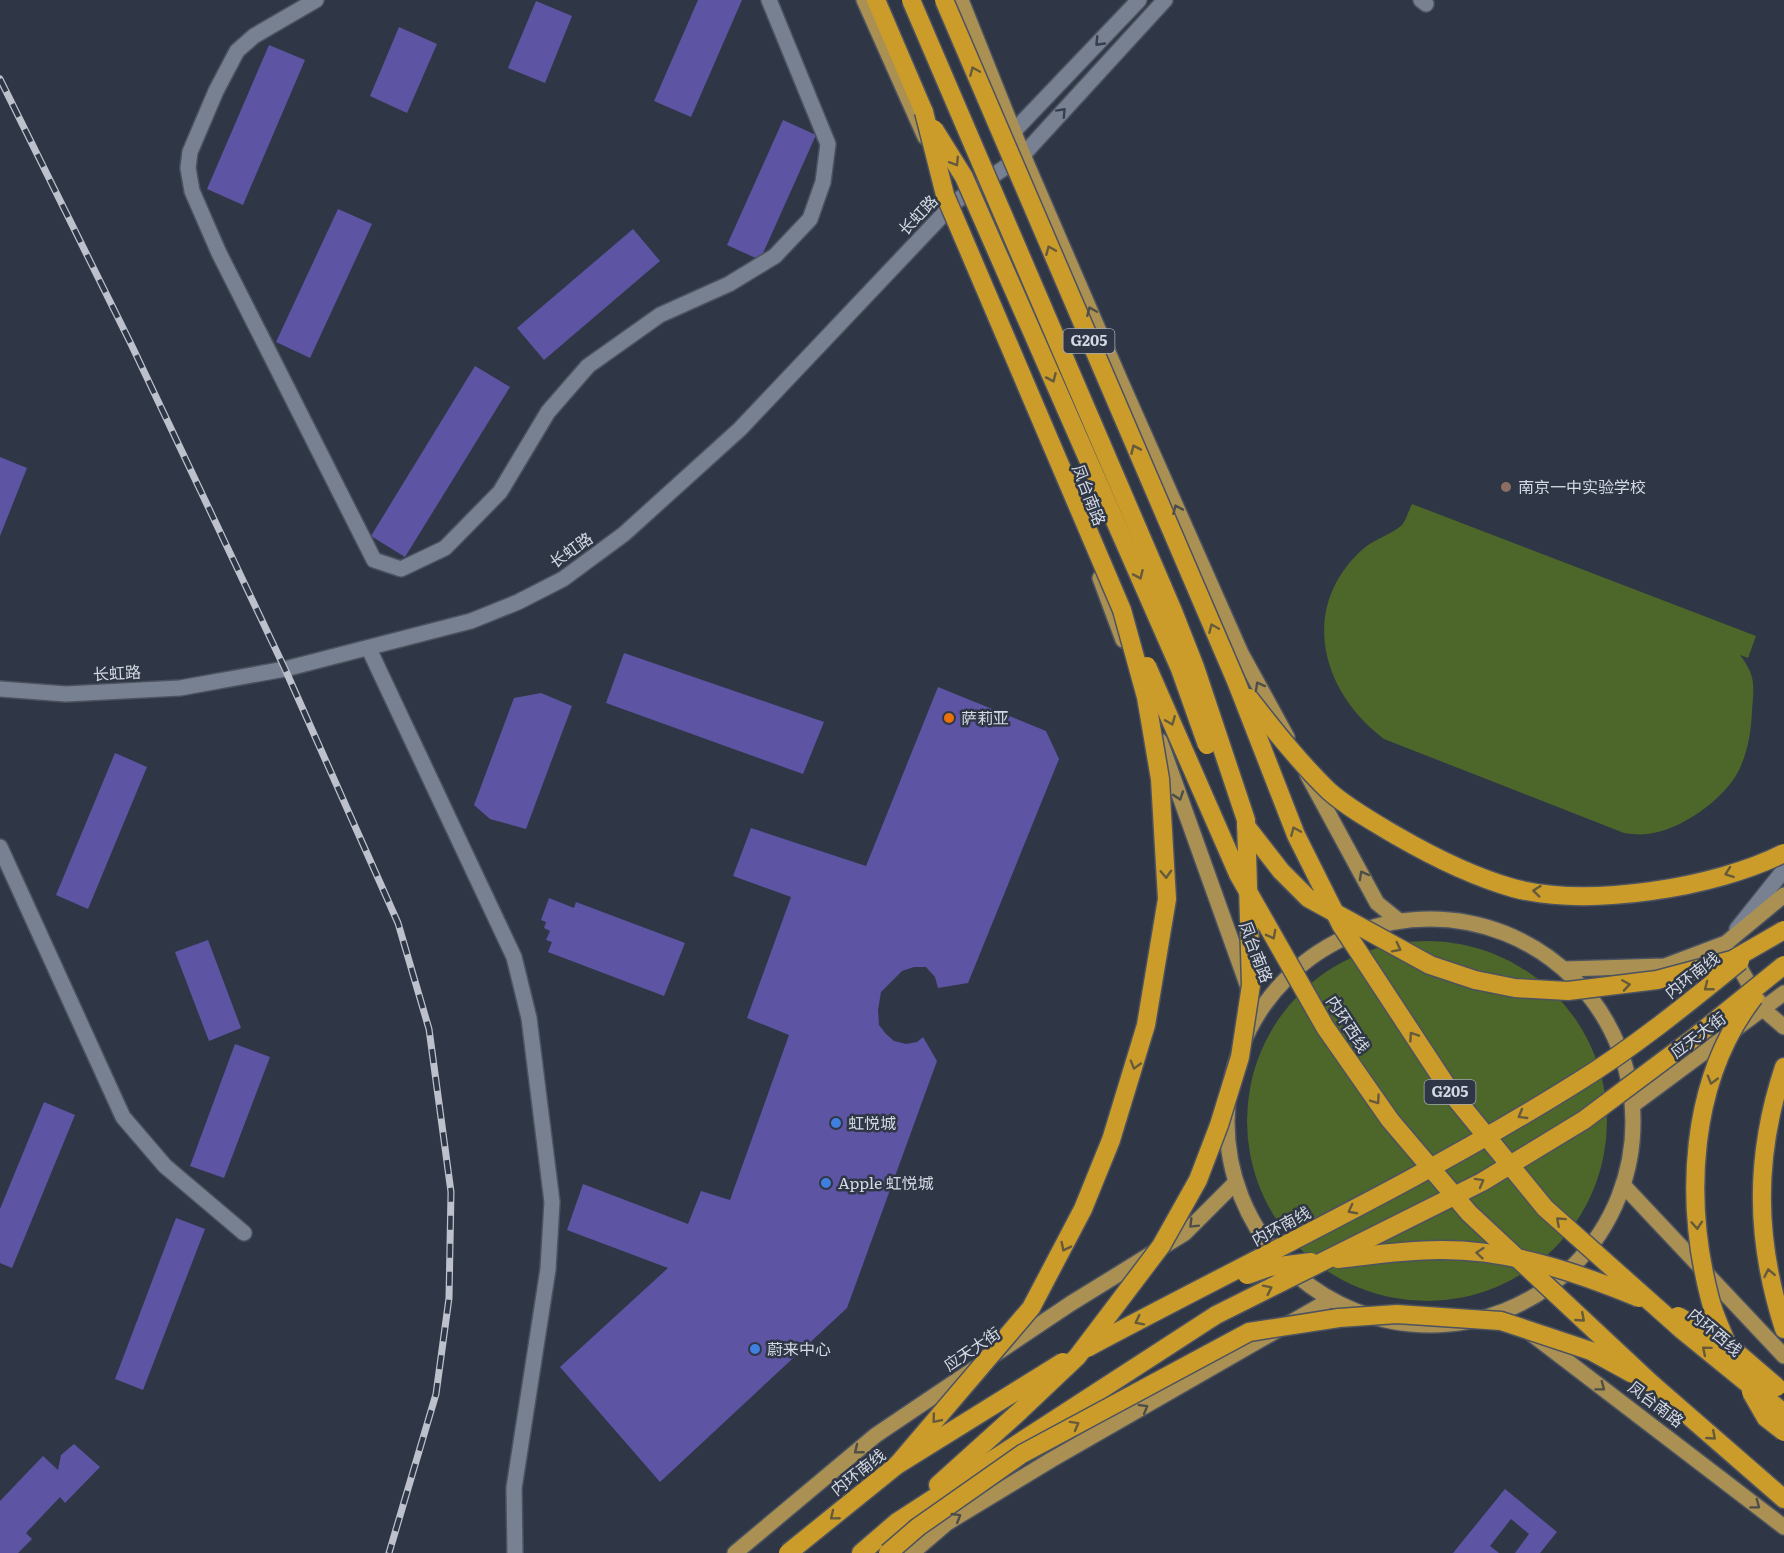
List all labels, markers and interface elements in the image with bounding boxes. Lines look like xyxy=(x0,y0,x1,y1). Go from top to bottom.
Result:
one-way arrow xyxy=(1095,36,1106,46)
one-way arrow xyxy=(969,66,981,77)
one-way arrow xyxy=(1055,108,1066,119)
one-way arrow xyxy=(947,156,959,166)
street label: 长虹路 xyxy=(892,189,943,240)
one-way arrow xyxy=(1045,245,1057,256)
one-way arrow xyxy=(1086,306,1098,317)
road number: G205 xyxy=(1064,329,1114,353)
one-way arrow xyxy=(1045,371,1057,382)
one-way arrow xyxy=(1130,444,1142,455)
street label: 凤台南路 xyxy=(1067,460,1113,529)
place label: 南京一中实验学校 xyxy=(1518,474,1646,498)
marker: 南京一中实验学校 xyxy=(1499,480,1513,494)
one-way arrow xyxy=(1172,504,1184,515)
street label: 长虹路 xyxy=(544,526,597,573)
one-way arrow xyxy=(1132,569,1144,580)
one-way arrow xyxy=(1208,623,1220,634)
street label: 长虹路 xyxy=(92,659,142,685)
one-way arrow xyxy=(1255,682,1266,692)
place label: 萨莉亚 xyxy=(961,705,1009,729)
marker: 萨莉亚 xyxy=(942,711,956,725)
one-way arrow xyxy=(1164,715,1176,726)
one-way arrow xyxy=(1171,790,1184,801)
one-way arrow xyxy=(1290,826,1302,837)
one-way arrow xyxy=(1724,866,1735,878)
one-way arrow xyxy=(1160,869,1173,878)
one-way arrow xyxy=(1359,871,1370,881)
one-way arrow xyxy=(1533,885,1542,898)
street label: 凤台南路 xyxy=(1234,917,1280,986)
one-way arrow xyxy=(1265,929,1276,940)
one-way arrow xyxy=(1390,941,1401,952)
street label: 内环南线 xyxy=(1659,945,1724,1003)
one-way arrow xyxy=(1621,980,1630,992)
one-way arrow xyxy=(1704,980,1715,991)
street label: 内环西线 xyxy=(1321,990,1376,1057)
street label: 应天大街 xyxy=(1665,1005,1730,1063)
one-way arrow xyxy=(1408,1032,1420,1042)
one-way arrow xyxy=(1130,1059,1142,1070)
one-way arrow xyxy=(1707,1074,1719,1085)
road number: G205 xyxy=(1424,1080,1476,1104)
one-way arrow xyxy=(1369,1093,1380,1104)
one-way arrow xyxy=(1518,1107,1528,1119)
place label: 虹悦城 xyxy=(848,1110,896,1134)
marker: 虹悦城 xyxy=(829,1116,843,1130)
place label: Apple 虹悦城 xyxy=(838,1170,934,1194)
marker: Apple 虹悦城 xyxy=(819,1176,833,1190)
one-way arrow xyxy=(1473,1178,1484,1189)
street label: 内环南线 xyxy=(1247,1199,1314,1251)
one-way arrow xyxy=(1348,1203,1358,1214)
one-way arrow xyxy=(1190,1217,1201,1228)
one-way arrow xyxy=(1556,1217,1567,1228)
one-way arrow xyxy=(1691,1220,1704,1229)
one-way arrow xyxy=(1060,1240,1072,1251)
one-way arrow xyxy=(1475,1247,1484,1260)
one-way arrow xyxy=(1763,1268,1776,1278)
one-way arrow xyxy=(1262,1285,1273,1296)
street label: 内环西线 xyxy=(1683,1301,1748,1361)
one-way arrow xyxy=(1574,1311,1585,1322)
one-way arrow xyxy=(1135,1314,1146,1325)
street label: 应天大街 xyxy=(938,1320,1005,1376)
place label: 蔚来中心 xyxy=(767,1336,831,1360)
marker: 蔚来中心 xyxy=(748,1342,762,1356)
one-way arrow xyxy=(1702,1346,1713,1357)
street label: 凤台南路 xyxy=(1624,1374,1689,1432)
one-way arrow xyxy=(1594,1379,1605,1390)
one-way arrow xyxy=(1138,1403,1148,1415)
one-way arrow xyxy=(932,1412,943,1423)
one-way arrow xyxy=(1069,1421,1079,1432)
one-way arrow xyxy=(1705,1429,1716,1440)
street label: 内环南线 xyxy=(825,1442,890,1500)
one-way arrow xyxy=(854,1443,865,1454)
one-way arrow xyxy=(1750,1497,1761,1508)
one-way arrow xyxy=(830,1509,841,1520)
one-way arrow xyxy=(951,1512,961,1524)

